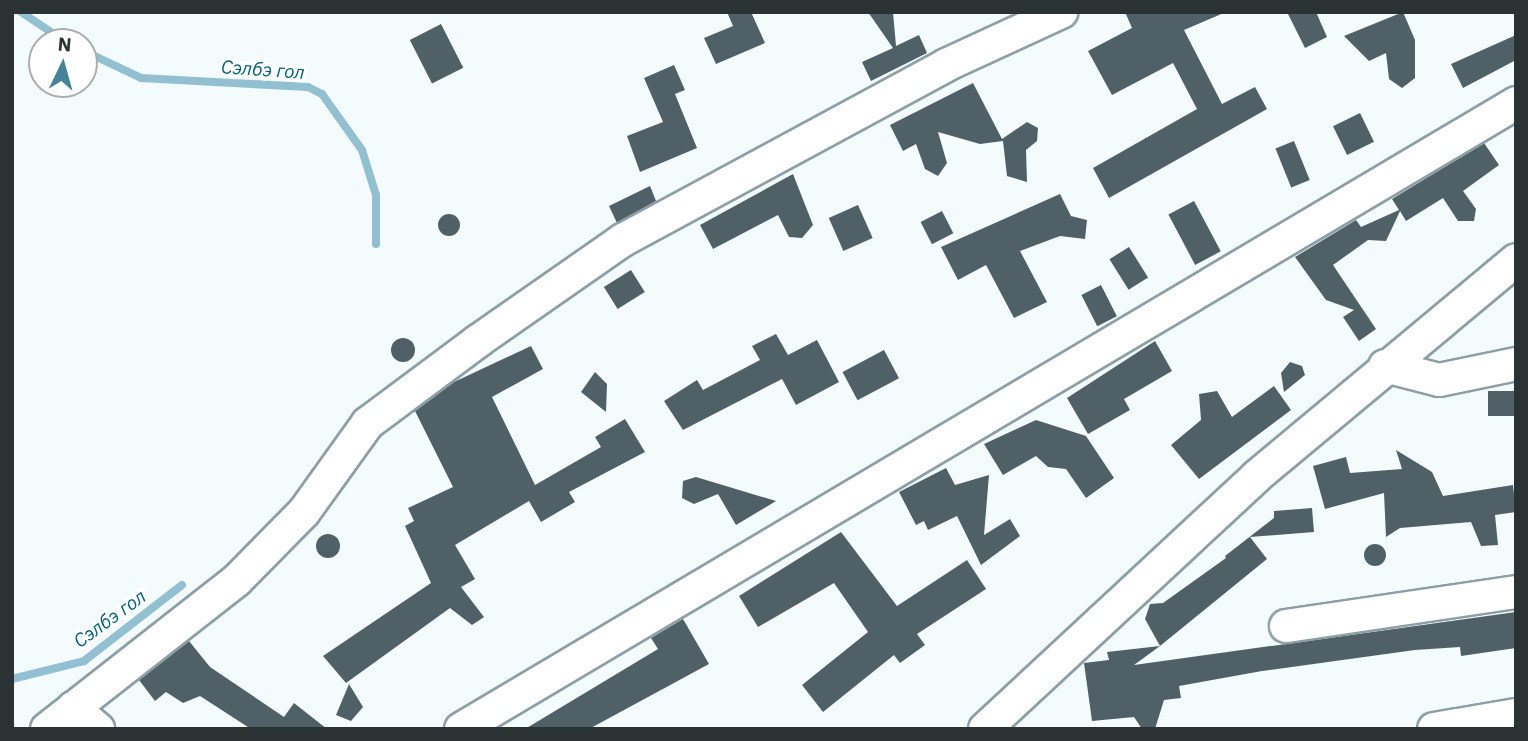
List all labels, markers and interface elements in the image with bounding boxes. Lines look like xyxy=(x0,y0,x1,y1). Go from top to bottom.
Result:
north arrow xyxy=(28,28,98,98)
text: N xyxy=(57,32,73,57)
water label: Сэлбэ гол xyxy=(221,56,305,84)
water label: Сэлбэ гол xyxy=(69,585,151,653)

